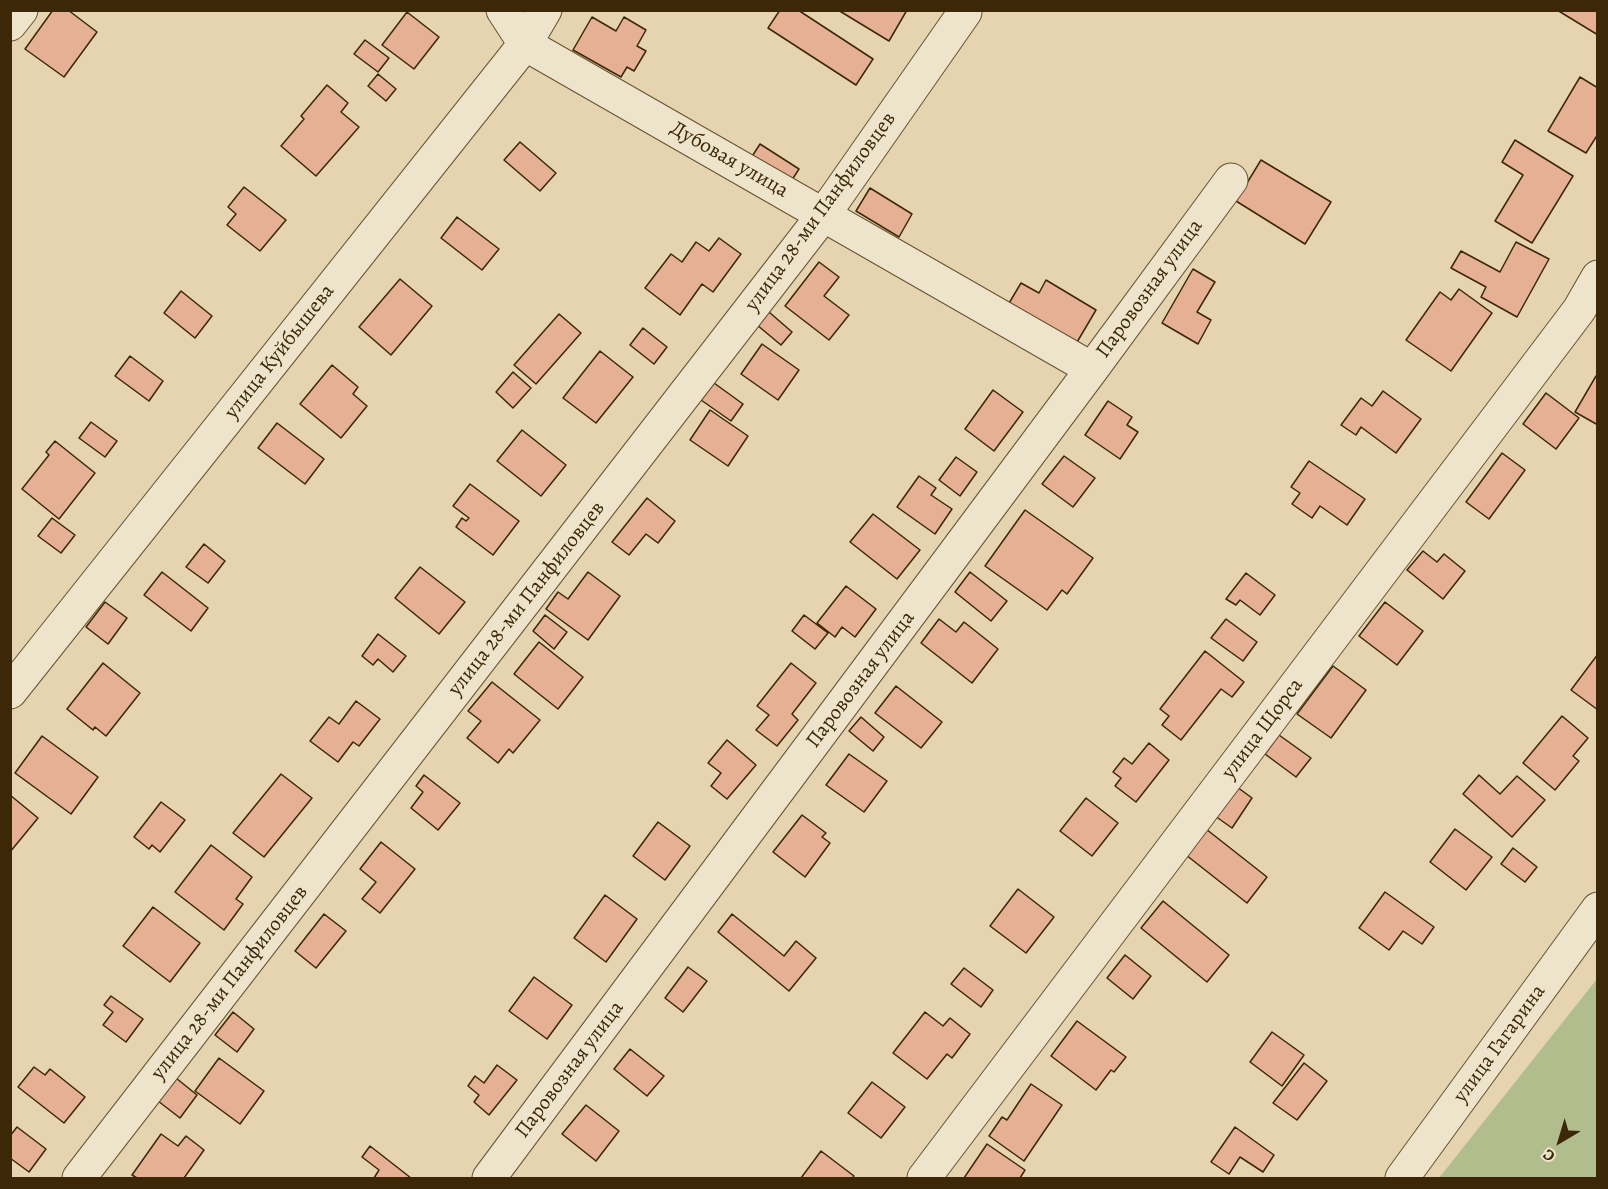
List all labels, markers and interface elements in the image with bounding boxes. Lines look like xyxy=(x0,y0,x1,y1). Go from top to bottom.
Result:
street label: улица 28-ми Панфиловцев xyxy=(740,107,902,317)
street label: Дубовая улица xyxy=(665,116,793,204)
street label: Паровозная улица xyxy=(1091,215,1209,363)
street label: улица Куйбышева xyxy=(220,280,340,424)
street label: улица 28-ми Панфиловцев xyxy=(443,497,611,701)
street label: Паровозная улица xyxy=(801,606,921,754)
street label: улица Щорса xyxy=(1217,674,1309,784)
street label: улица 28-ми Панфиловцев xyxy=(146,881,314,1085)
street label: улица Гагарина xyxy=(1449,980,1551,1108)
street label: Паровозная улица xyxy=(510,996,630,1144)
north arrow xyxy=(1530,1111,1590,1171)
text: С xyxy=(1538,1143,1560,1167)

